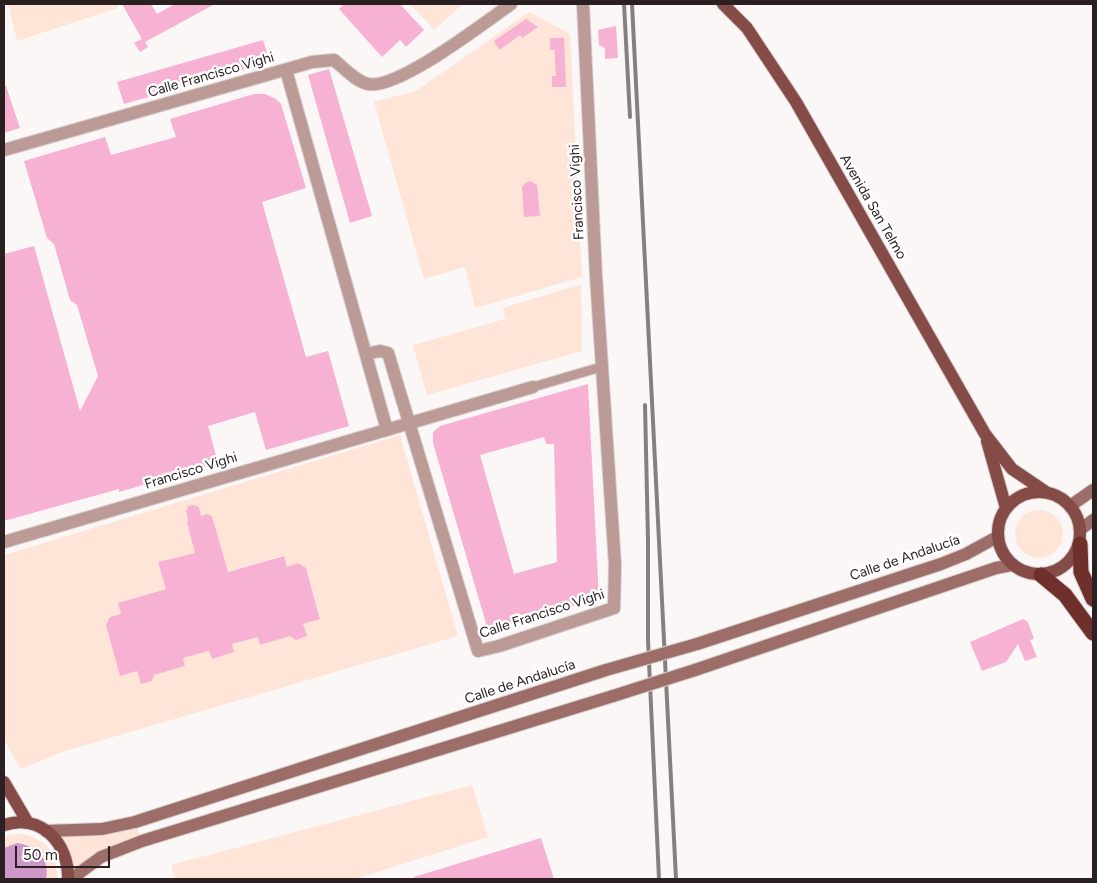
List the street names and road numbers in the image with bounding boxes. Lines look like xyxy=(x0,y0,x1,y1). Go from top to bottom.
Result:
street label: Calle Francisco Vighi xyxy=(146,49,276,101)
street label: Francisco Vighi xyxy=(566,144,588,240)
street label: Avenida San Telmo xyxy=(836,151,910,263)
street label: Francisco Vighi xyxy=(143,449,239,493)
street label: Calle de Andalucía xyxy=(848,531,962,585)
street label: Calle Francisco Vighi xyxy=(477,586,607,642)
street label: Calle de Andalucía xyxy=(463,656,577,708)

